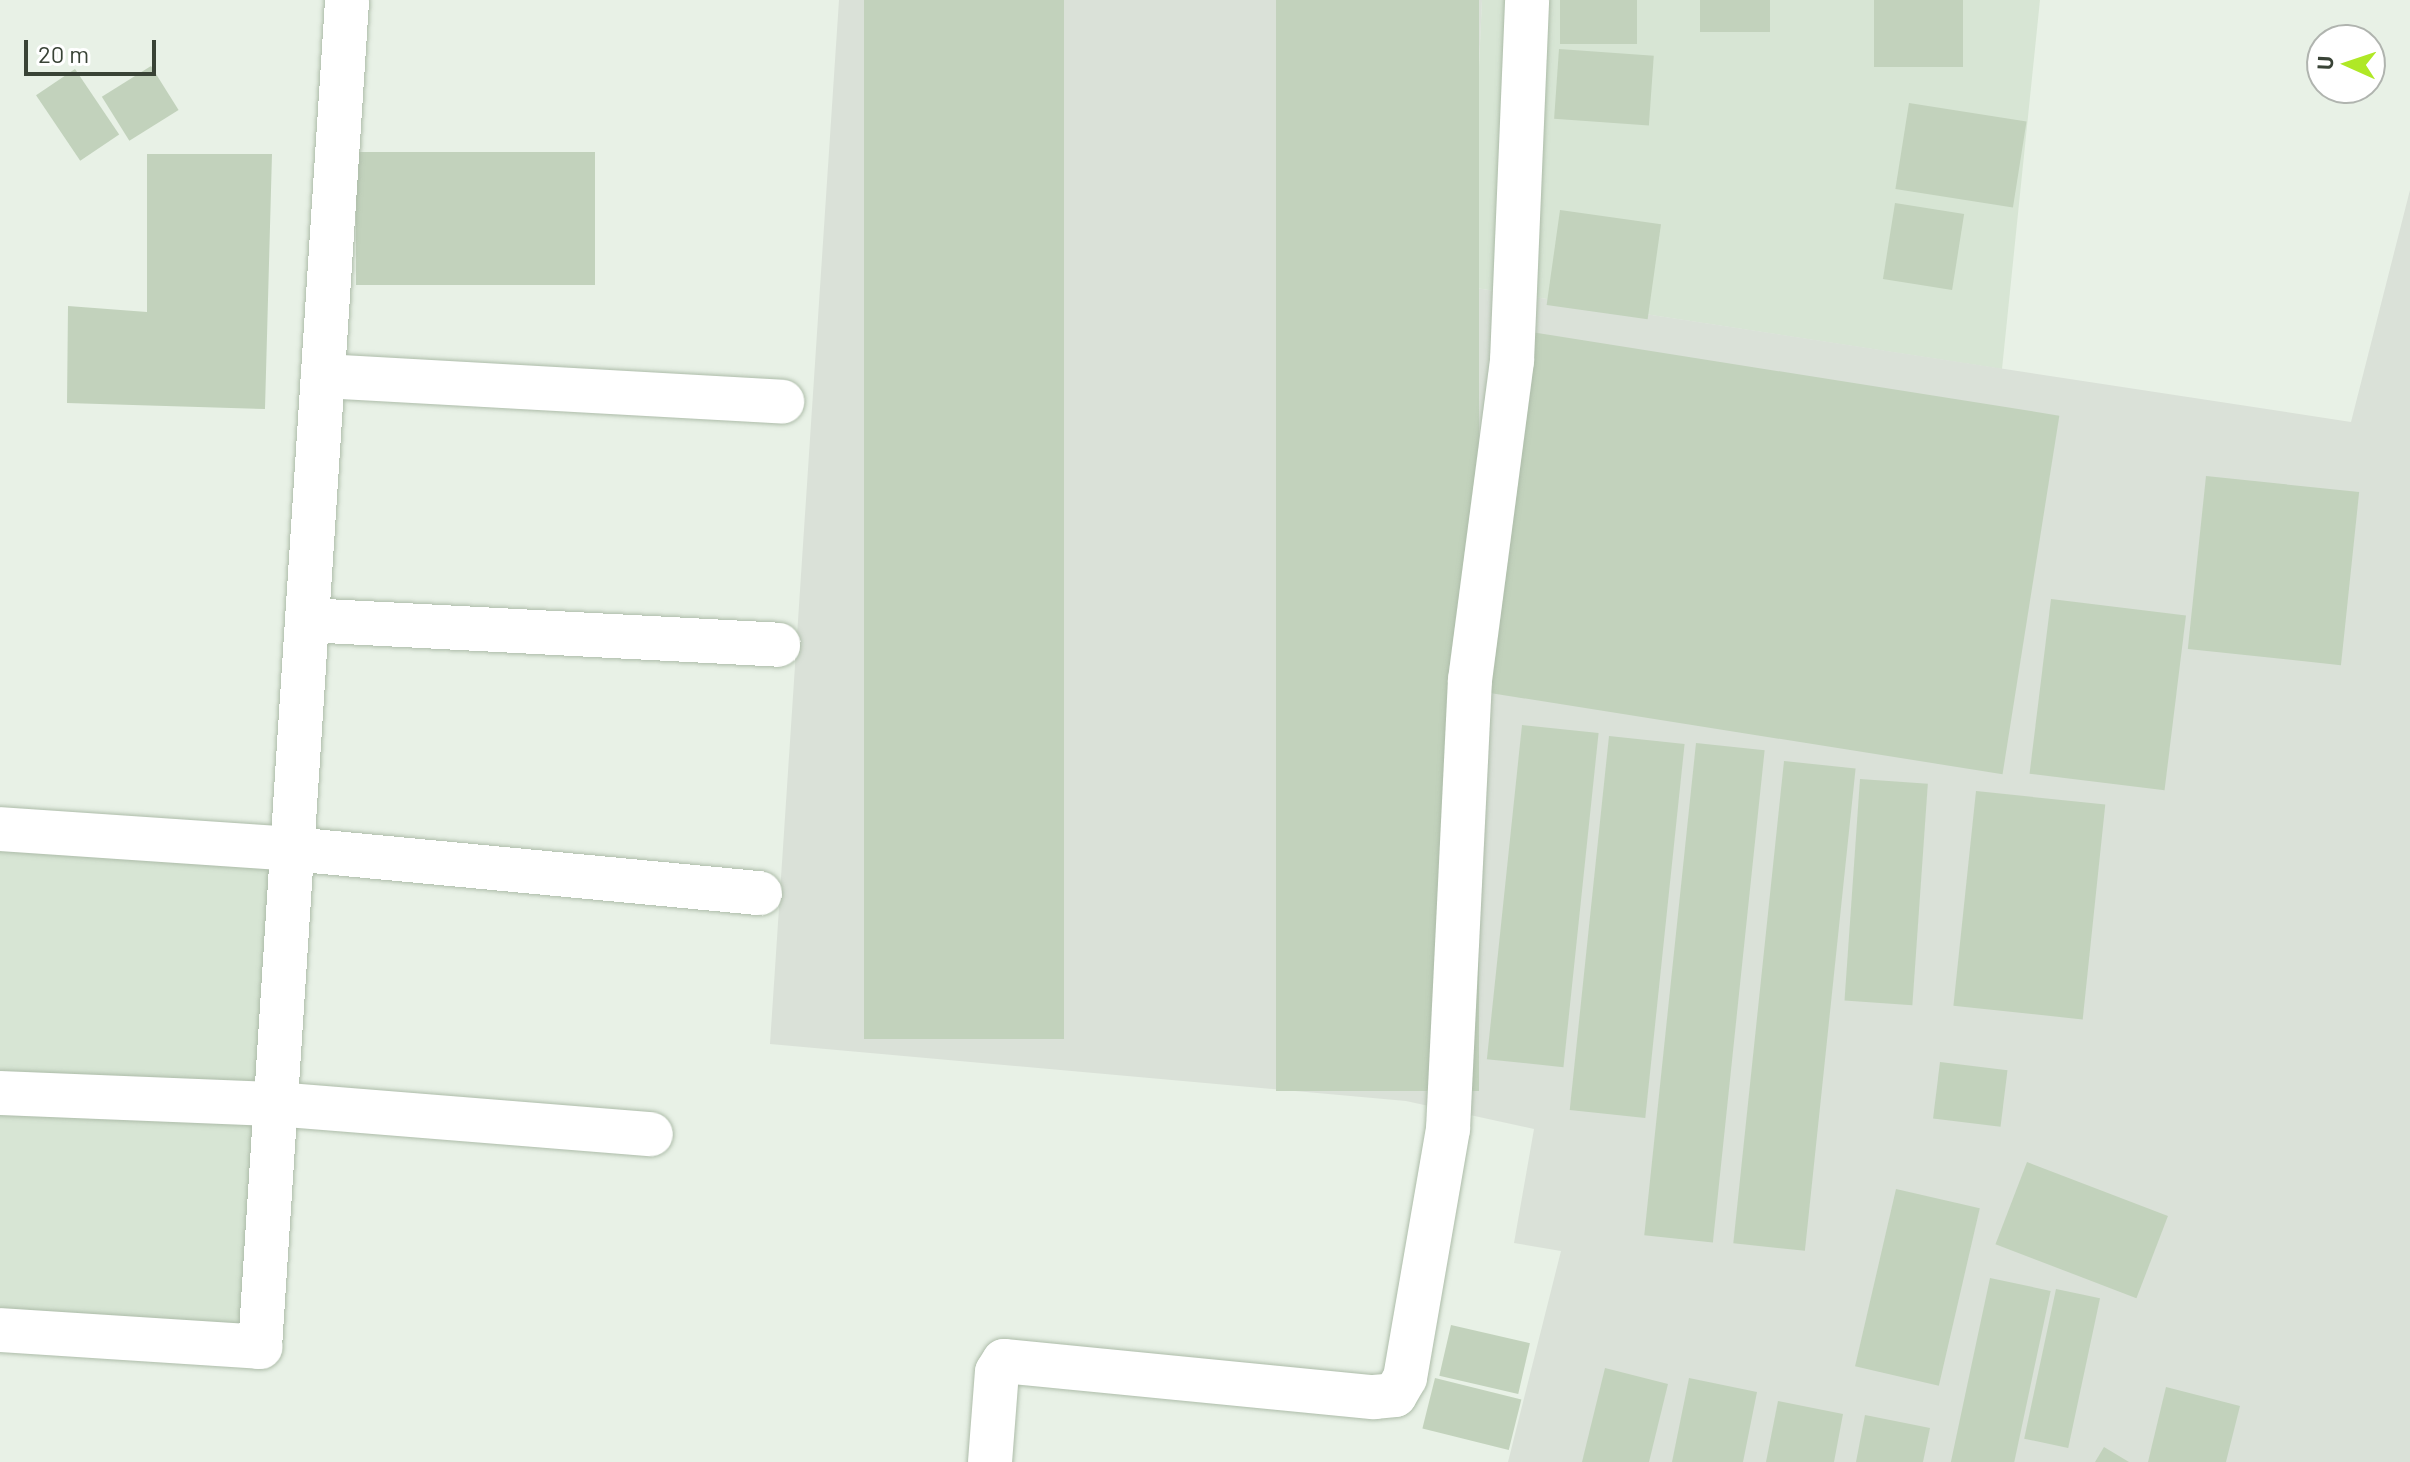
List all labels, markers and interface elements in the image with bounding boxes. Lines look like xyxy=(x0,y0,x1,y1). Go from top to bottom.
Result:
scale bar xyxy=(28,24,160,74)
north arrow xyxy=(2306,24,2386,104)
text: 20 m xyxy=(38,39,89,68)
text: U xyxy=(2311,55,2337,70)

